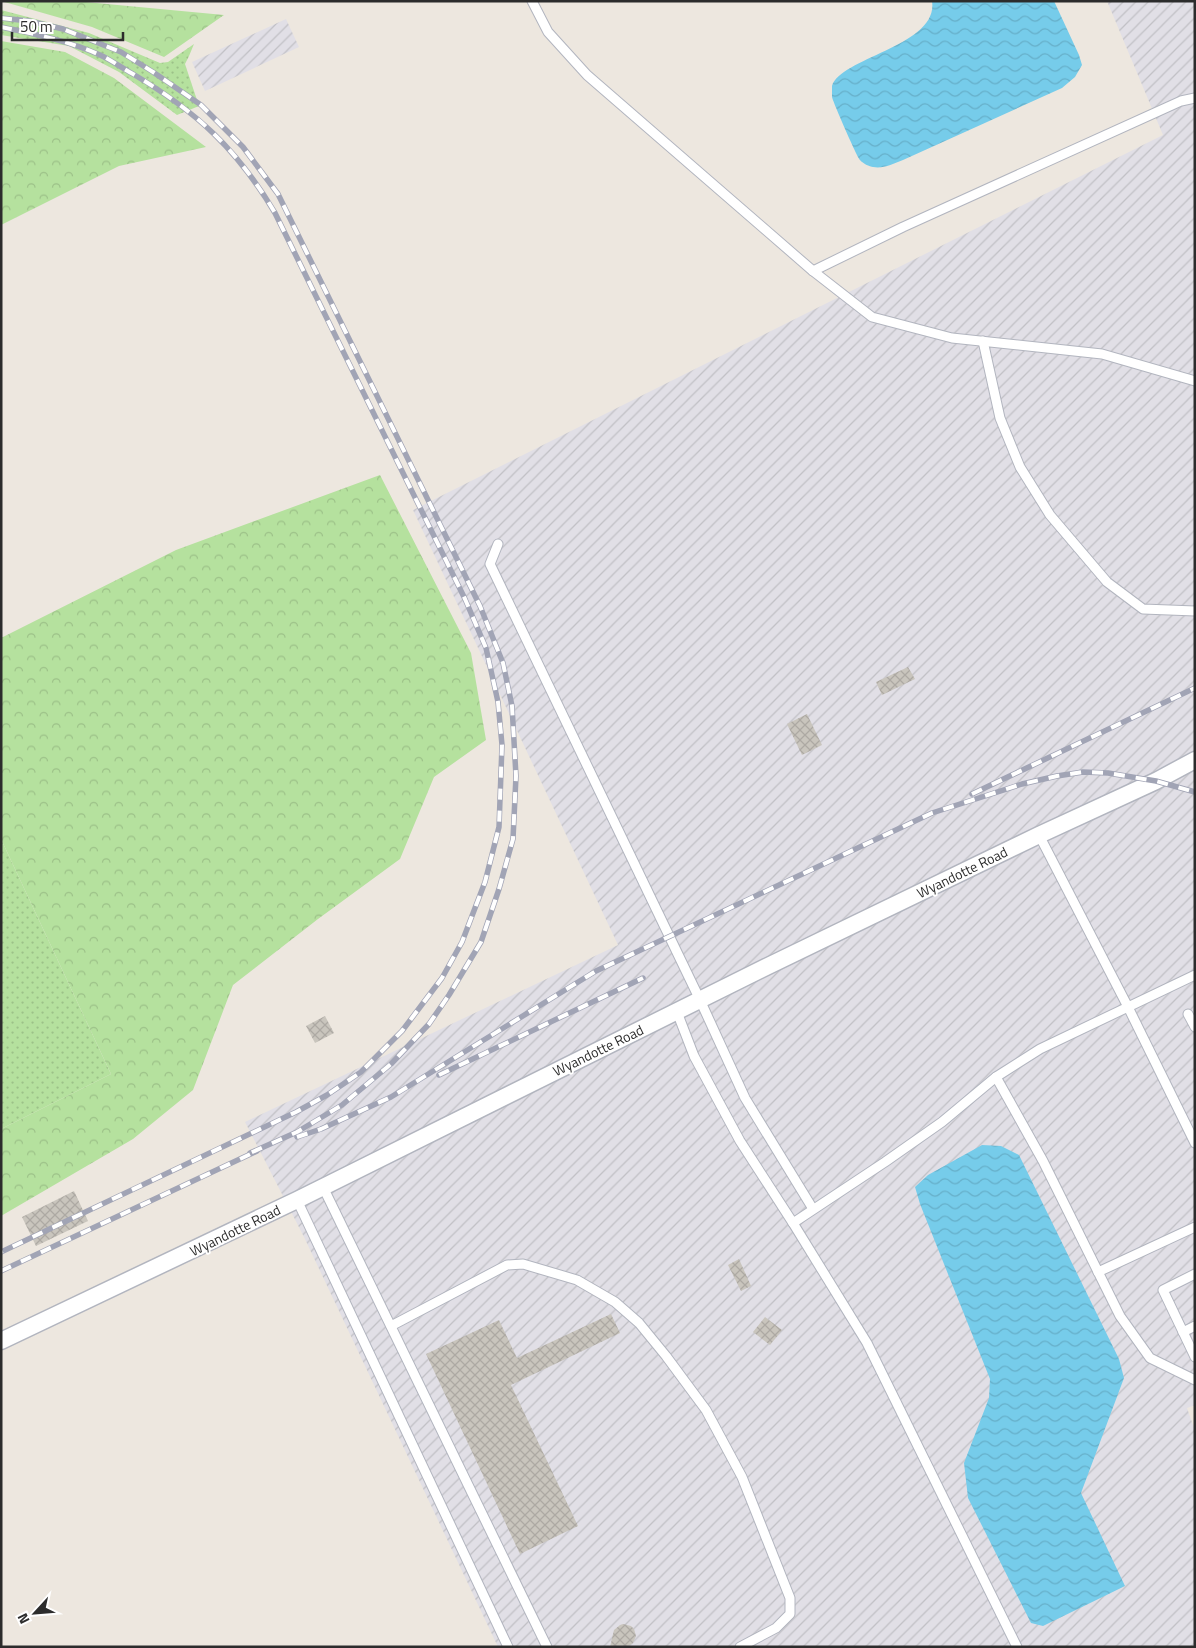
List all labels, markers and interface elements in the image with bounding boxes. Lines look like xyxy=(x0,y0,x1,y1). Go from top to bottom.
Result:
scale bar xyxy=(12,10,124,42)
text: 50 m xyxy=(20,15,53,38)
street label: Wyandotte Road xyxy=(913,841,1011,903)
street label: Wyandotte Road xyxy=(549,1019,647,1081)
street label: Wyandotte Road xyxy=(186,1199,284,1261)
north arrow xyxy=(10,1588,60,1638)
text: N xyxy=(11,1610,34,1628)

